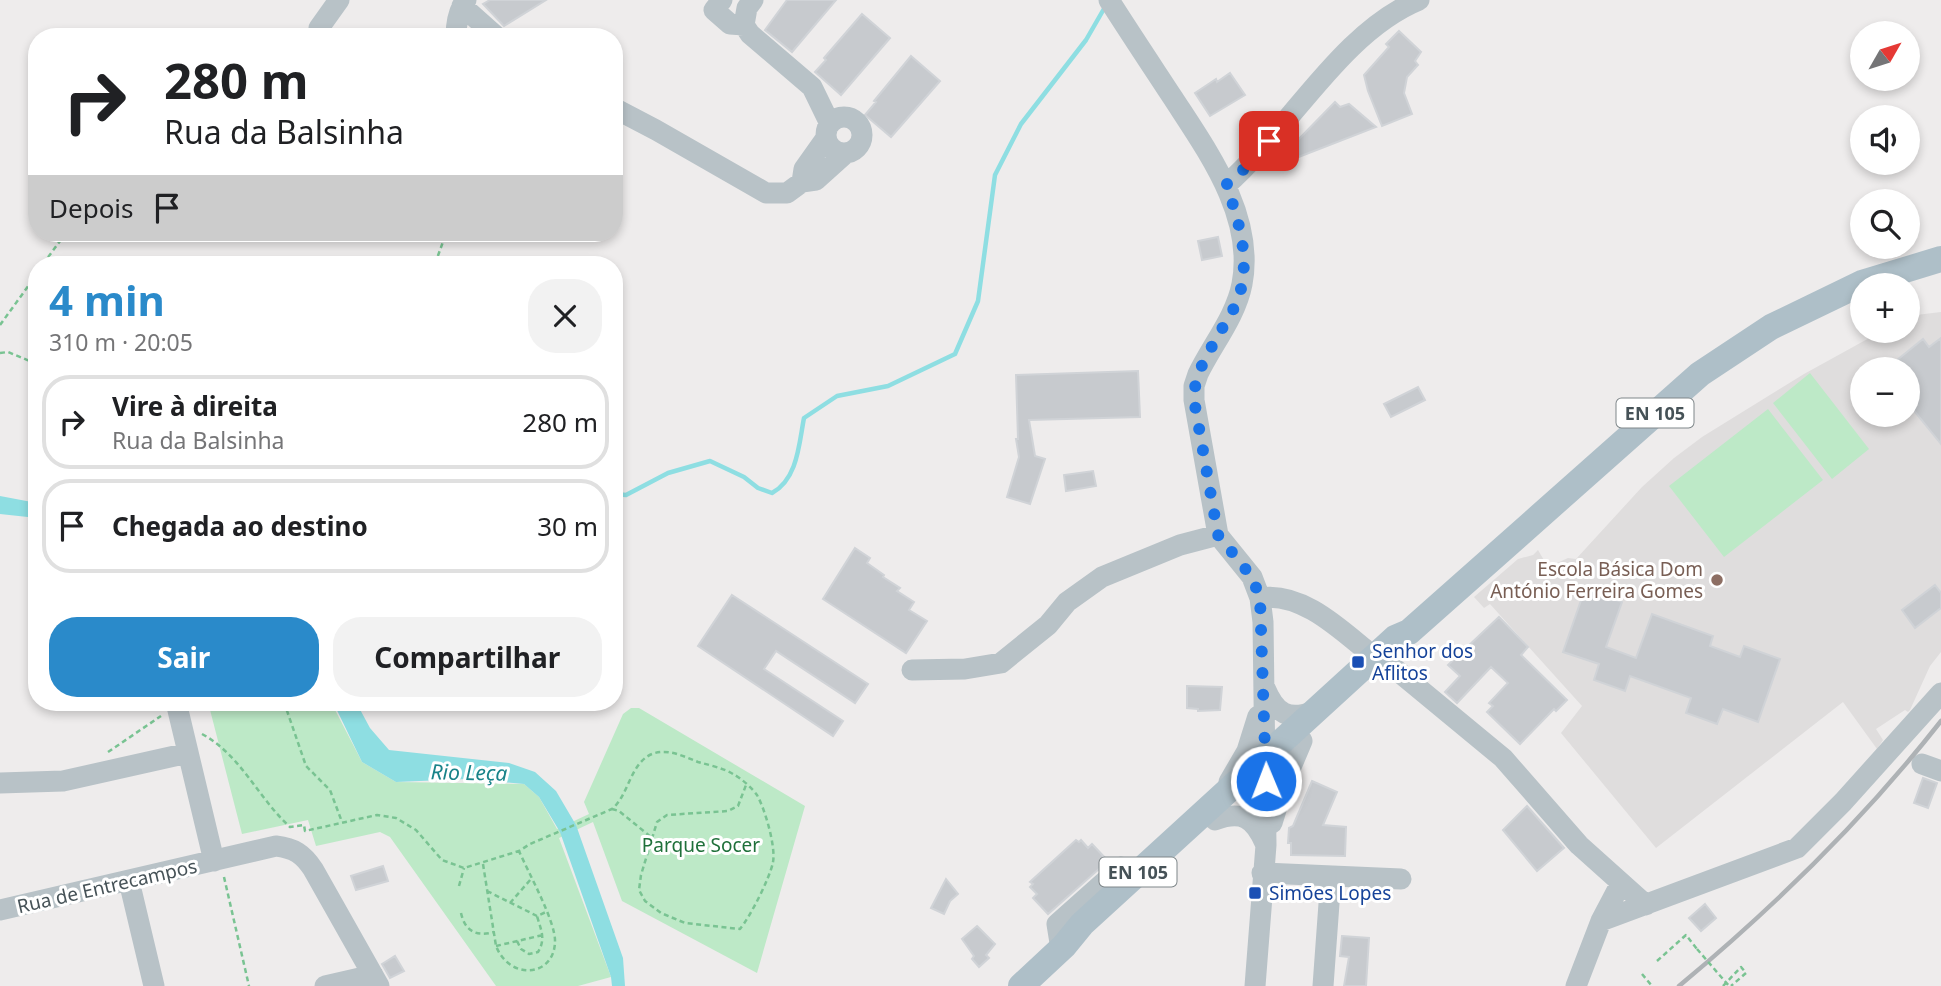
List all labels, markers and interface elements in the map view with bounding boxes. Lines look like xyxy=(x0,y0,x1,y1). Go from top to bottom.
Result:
north arrow xyxy=(1850,21,1920,91)
map controls xyxy=(1850,21,1920,427)
text: 280 m xyxy=(164,47,309,113)
icon: right xyxy=(49,56,140,147)
button: sound xyxy=(1850,105,1920,175)
text: Rua da Balsinha xyxy=(164,110,404,153)
pin xyxy=(1239,111,1299,171)
icon: arrive xyxy=(1250,122,1288,160)
icon: arrive xyxy=(148,189,186,227)
button: search xyxy=(1850,189,1920,259)
text: Depois xyxy=(49,190,134,226)
text: 4 min xyxy=(49,271,165,328)
button: + xyxy=(1850,273,1920,343)
button: close xyxy=(528,279,602,353)
text: 310 m · 20:05 xyxy=(49,326,193,358)
button: − xyxy=(1850,357,1920,427)
text: Vire à direita xyxy=(112,388,278,424)
road number: EN 105 xyxy=(1616,398,1694,428)
icon: right xyxy=(53,403,91,441)
text: 280 m xyxy=(522,404,598,440)
text: Rua da Balsinha xyxy=(112,424,285,456)
icon: arrive xyxy=(53,507,91,545)
text: Chegada ao destino xyxy=(112,508,368,544)
text: 30 m xyxy=(537,508,598,544)
place label: Escola Básica Dom António Ferreira Gomes xyxy=(1490,556,1703,604)
marker: Escola Básica Dom António Ferreira Gomes xyxy=(1709,572,1725,588)
button: Sair xyxy=(49,617,319,697)
button: Compartilhar xyxy=(333,617,602,697)
place label: Senhor dos Aflitos xyxy=(1372,638,1473,686)
marker: Senhor dos Aflitos xyxy=(1350,654,1366,670)
position arrow xyxy=(1229,744,1303,818)
water label: Rio Leça xyxy=(430,757,508,787)
park label: Parque Socer xyxy=(642,832,760,858)
street label: Rua de Entrecampos xyxy=(15,853,199,919)
road number: EN 105 xyxy=(1100,858,1176,886)
place label: Simões Lopes xyxy=(1269,880,1391,906)
marker: Simões Lopes xyxy=(1247,885,1263,901)

